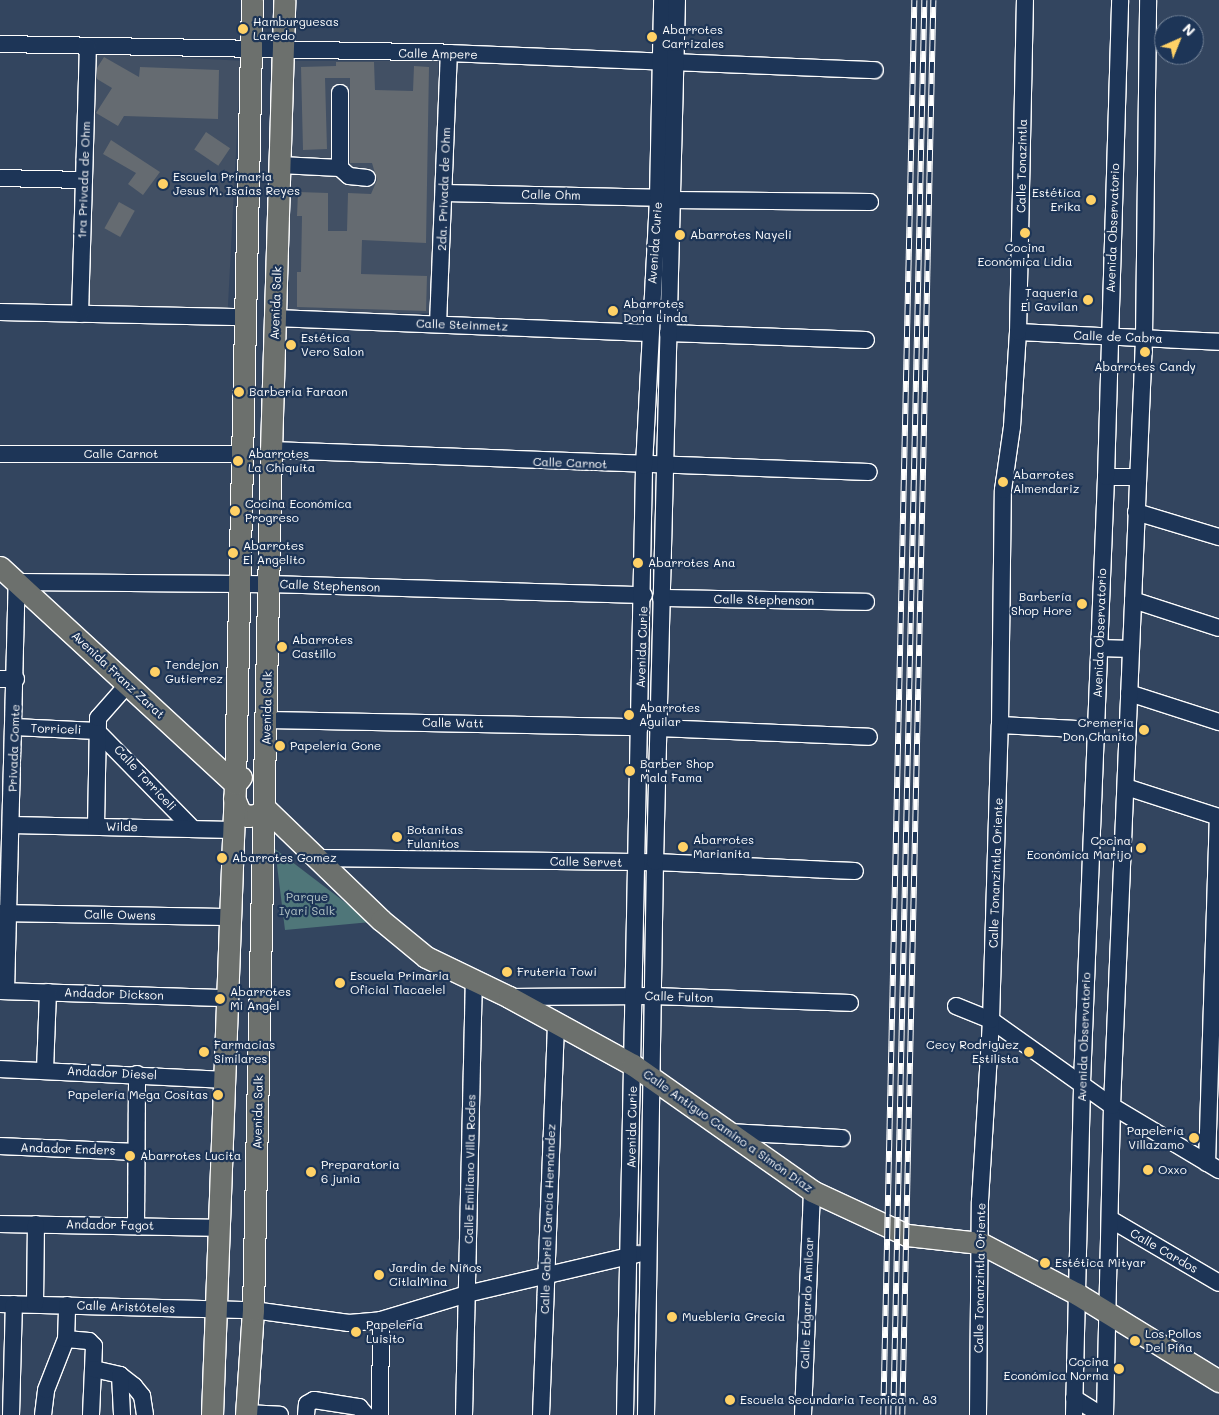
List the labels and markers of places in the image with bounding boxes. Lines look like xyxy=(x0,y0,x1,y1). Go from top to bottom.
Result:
place label: Hamburguesas Laredo xyxy=(253,15,339,43)
marker: Hamburguesas Laredo xyxy=(237,23,249,35)
place label: Abarrotes Carrizales xyxy=(662,23,724,51)
marker: Abarrotes Carrizales xyxy=(646,31,658,43)
place label: Escuela Primaria Jesus M. Isaias Reyes xyxy=(173,170,300,198)
marker: Escuela Primaria Jesus M. Isaias Reyes xyxy=(157,178,169,190)
place label: Estética Erika xyxy=(1032,186,1081,214)
marker: Estética Erika xyxy=(1085,194,1097,206)
marker: Cocina Económica Lidia xyxy=(1019,227,1031,239)
place label: Abarrotes Nayeli xyxy=(690,228,792,242)
marker: Abarrotes Nayeli xyxy=(674,229,686,241)
place label: Cocina Económica Lidia xyxy=(977,241,1073,269)
place label: Taqueria El Gavilan xyxy=(1021,286,1078,314)
marker: Taqueria El Gavilan xyxy=(1082,294,1094,306)
place label: Abarrotes Dona Linda xyxy=(623,297,688,325)
marker: Abarrotes Dona Linda xyxy=(607,305,619,317)
place label: Estética Vero Salon xyxy=(301,331,364,359)
marker: Estética Vero Salon xyxy=(285,339,297,351)
marker: Abarrotes Candy xyxy=(1139,346,1151,358)
place label: Abarrotes Candy xyxy=(1094,360,1196,374)
place label: Barbería Faraon xyxy=(249,385,348,399)
marker: Barbería Faraon xyxy=(233,386,245,398)
place label: Abarrotes La Chiquita xyxy=(248,447,315,475)
marker: Abarrotes La Chiquita xyxy=(232,455,244,467)
place label: Abarrotes Almendariz xyxy=(1013,468,1079,496)
marker: Abarrotes Almendariz xyxy=(997,476,1009,488)
place label: Cocina Económica Progreso xyxy=(245,497,352,525)
marker: Cocina Económica Progreso xyxy=(229,505,241,517)
place label: Abarrotes El Angelito xyxy=(243,539,305,567)
marker: Abarrotes El Angelito xyxy=(227,547,239,559)
place label: Abarrotes Ana xyxy=(648,556,735,570)
marker: Abarrotes Ana xyxy=(632,557,644,569)
place label: Barbería Shop Hore xyxy=(1011,590,1072,618)
marker: Barbería Shop Hore xyxy=(1076,598,1088,610)
place label: Abarrotes Castillo xyxy=(292,633,353,661)
marker: Abarrotes Castillo xyxy=(276,641,288,653)
place label: Tendejon Gutierrez xyxy=(165,658,223,686)
marker: Tendejon Gutierrez xyxy=(149,666,161,678)
place label: Abarrotes Aguilar xyxy=(639,701,700,729)
marker: Abarrotes Aguilar xyxy=(623,709,635,721)
place label: Cremeria Don Chanito xyxy=(1063,716,1134,744)
marker: Cremeria Don Chanito xyxy=(1138,724,1150,736)
place label: Papelería Gone xyxy=(290,739,381,753)
marker: Papelería Gone xyxy=(274,740,286,752)
place label: Barber Shop Mala Fama xyxy=(640,757,714,785)
marker: Barber Shop Mala Fama xyxy=(624,765,636,777)
place label: Botanitas Fulanitos xyxy=(407,823,463,851)
marker: Botanitas Fulanitos xyxy=(391,831,403,843)
place label: Abarrotes Marianita xyxy=(693,833,754,861)
place label: Cocina Económica Marijo xyxy=(1027,834,1131,862)
marker: Abarrotes Marianita xyxy=(677,841,689,853)
marker: Cocina Económica Marijo xyxy=(1135,842,1147,854)
place label: Abarrotes Gomez xyxy=(232,851,337,865)
marker: Abarrotes Gomez xyxy=(216,852,228,864)
place label: Fruteria Towi xyxy=(517,965,597,979)
marker: Fruteria Towi xyxy=(501,966,513,978)
place label: Escuela Primaria Oficial Tlacaelel xyxy=(350,969,449,997)
marker: Escuela Primaria Oficial Tlacaelel xyxy=(334,977,346,989)
place label: Abarrotes Mi Angel xyxy=(230,985,291,1013)
marker: Abarrotes Mi Angel xyxy=(214,993,226,1005)
place label: Farmacias Similares xyxy=(214,1038,275,1066)
place label: Cecy Rodriguez Estilista xyxy=(926,1038,1019,1066)
marker: Farmacias Similares xyxy=(198,1046,210,1058)
marker: Cecy Rodriguez Estilista xyxy=(1023,1046,1035,1058)
place label: Papelería Mega Cositas xyxy=(68,1088,208,1102)
marker: Papelería Mega Cositas xyxy=(212,1089,224,1101)
place label: Papelería Villazamo xyxy=(1127,1124,1184,1152)
marker: Papelería Villazamo xyxy=(1188,1132,1200,1144)
place label: Abarrotes Lucita xyxy=(140,1149,241,1163)
marker: Abarrotes Lucita xyxy=(124,1150,136,1162)
place label: Preparatoria 6 junia xyxy=(321,1158,400,1186)
place label: Oxxo xyxy=(1158,1163,1187,1177)
marker: Oxxo xyxy=(1142,1164,1154,1176)
marker: Preparatoria 6 junia xyxy=(305,1166,317,1178)
place label: Estética Mityar xyxy=(1055,1256,1146,1270)
marker: Estética Mityar xyxy=(1039,1257,1051,1269)
place label: Jardin de Niños CitlalMina xyxy=(389,1261,482,1289)
marker: Jardin de Niños CitlalMina xyxy=(373,1269,385,1281)
place label: Muebleria Grecia xyxy=(682,1310,785,1324)
marker: Muebleria Grecia xyxy=(666,1311,678,1323)
place label: Papelería Luisito xyxy=(366,1318,423,1346)
marker: Papelería Luisito xyxy=(350,1326,362,1338)
place label: Los Pollos Del Piña xyxy=(1145,1327,1202,1355)
marker: Los Pollos Del Piña xyxy=(1129,1335,1141,1347)
place label: Cocina Económica Norma xyxy=(1004,1355,1109,1383)
marker: Cocina Económica Norma xyxy=(1113,1363,1125,1375)
place label: Escuela Secundaria Tecnica n. 83 xyxy=(740,1393,937,1407)
marker: Escuela Secundaria Tecnica n. 83 xyxy=(724,1394,736,1406)

